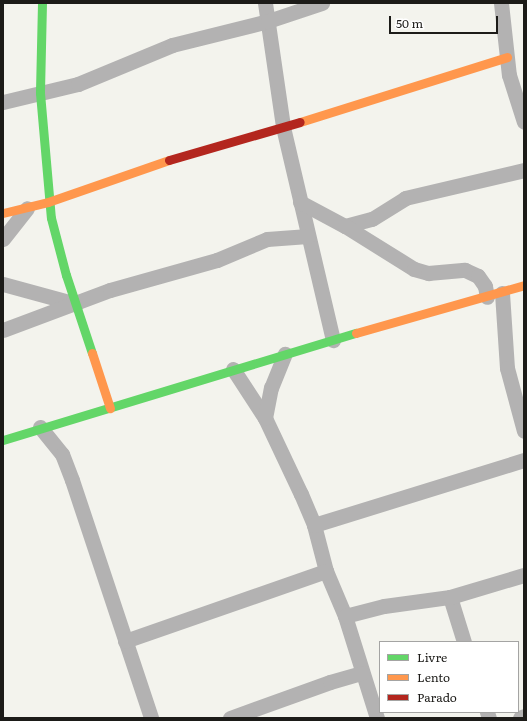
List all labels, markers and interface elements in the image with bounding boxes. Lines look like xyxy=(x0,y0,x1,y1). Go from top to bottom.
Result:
scale bar xyxy=(391,8,500,34)
text: 50 m xyxy=(396,14,423,32)
legend xyxy=(379,641,519,713)
text: Livre xyxy=(417,648,447,666)
text: Lento xyxy=(417,668,450,686)
text: Parado xyxy=(417,688,457,706)

